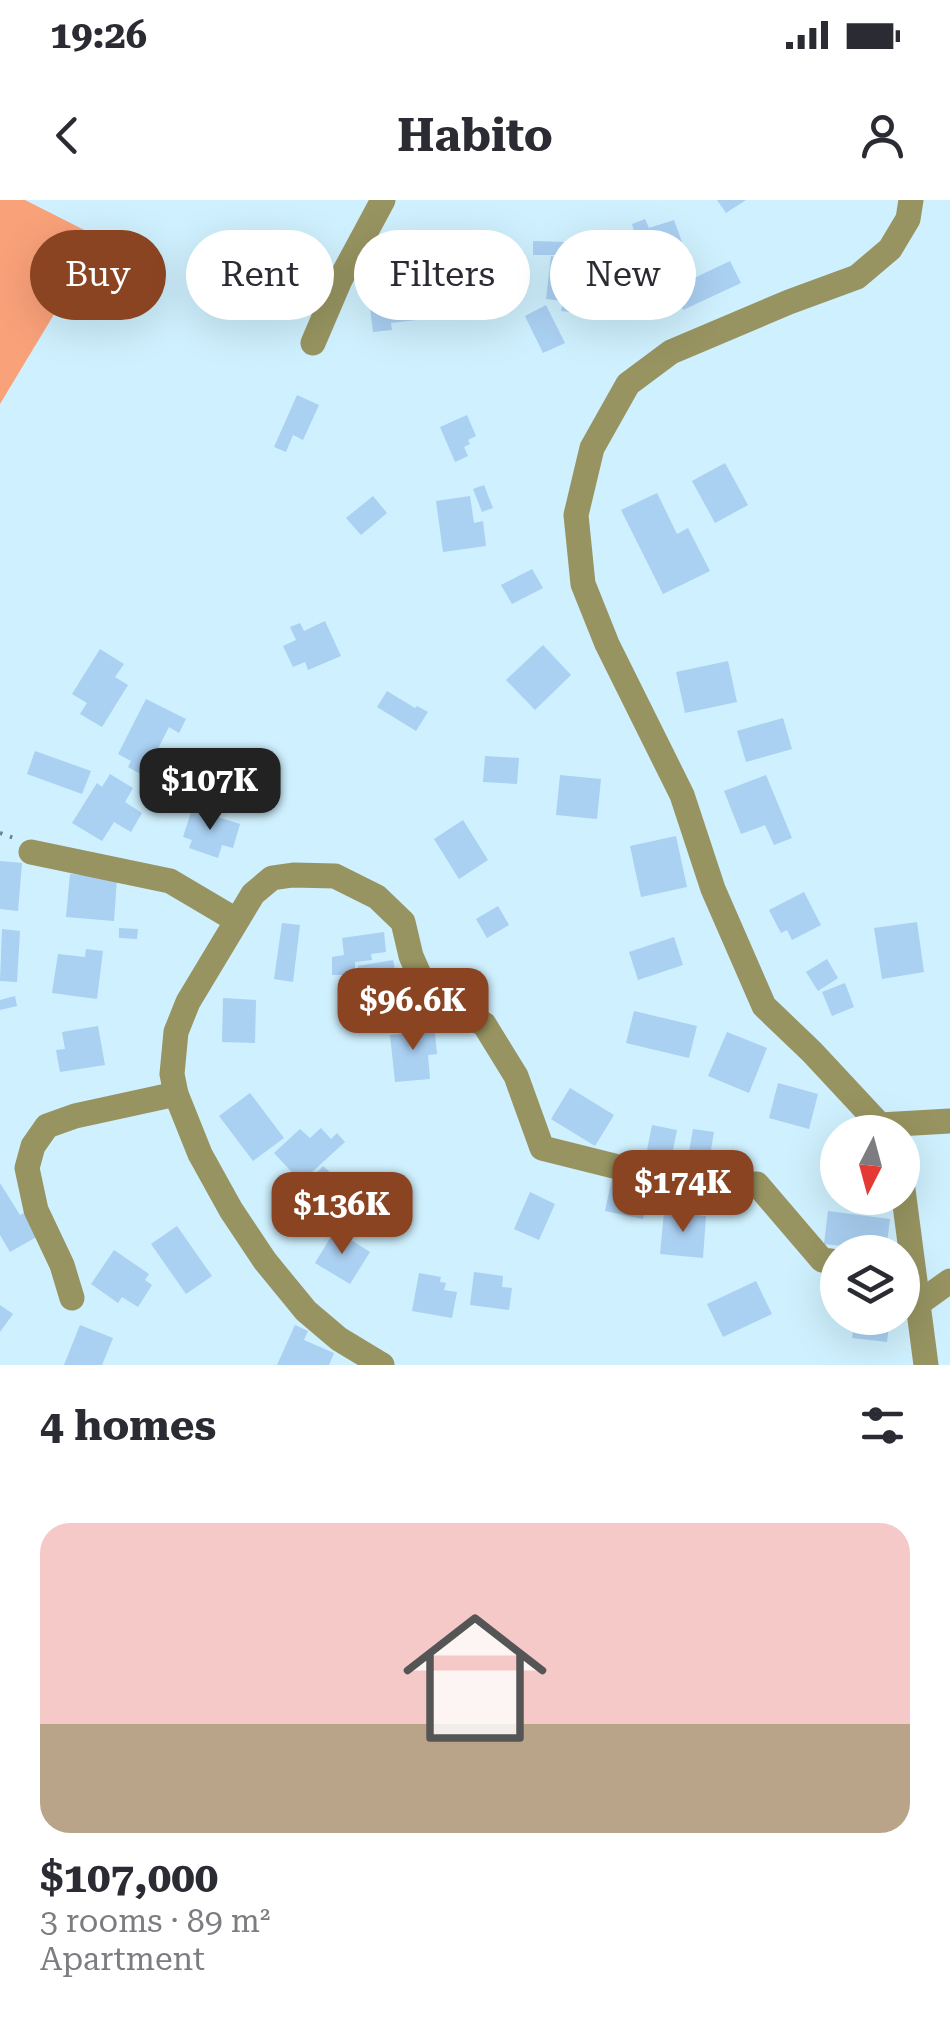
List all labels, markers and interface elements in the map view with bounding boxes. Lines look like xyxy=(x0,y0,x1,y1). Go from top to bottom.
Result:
text: 19:26 xyxy=(50,13,147,57)
icon: back xyxy=(40,108,95,163)
icon: person xyxy=(855,108,910,163)
text: Habito xyxy=(397,109,553,162)
chip: Buy xyxy=(30,230,166,320)
chip: Rent xyxy=(186,230,334,320)
chip: Filters xyxy=(354,230,530,320)
chip: New xyxy=(550,230,696,320)
pin: $107K xyxy=(140,748,280,833)
text: $107K xyxy=(162,761,258,799)
pin: $96.6K xyxy=(332,968,494,1053)
text: $96.6K xyxy=(360,981,466,1019)
north arrow xyxy=(820,1115,920,1215)
map controls xyxy=(820,1115,920,1335)
pin: $174K xyxy=(613,1150,753,1235)
text: $174K xyxy=(635,1163,731,1201)
pin: $136K xyxy=(272,1172,412,1257)
text: $136K xyxy=(294,1185,390,1223)
button: layers xyxy=(820,1235,920,1335)
icon: filters xyxy=(855,1398,910,1453)
text: 4 homes xyxy=(40,1401,216,1450)
icon: home xyxy=(385,1588,565,1768)
text: $107,000 xyxy=(40,1853,218,1902)
text: 3 rooms · 89 m² xyxy=(40,1902,270,1940)
text: Apartment xyxy=(40,1940,205,1978)

